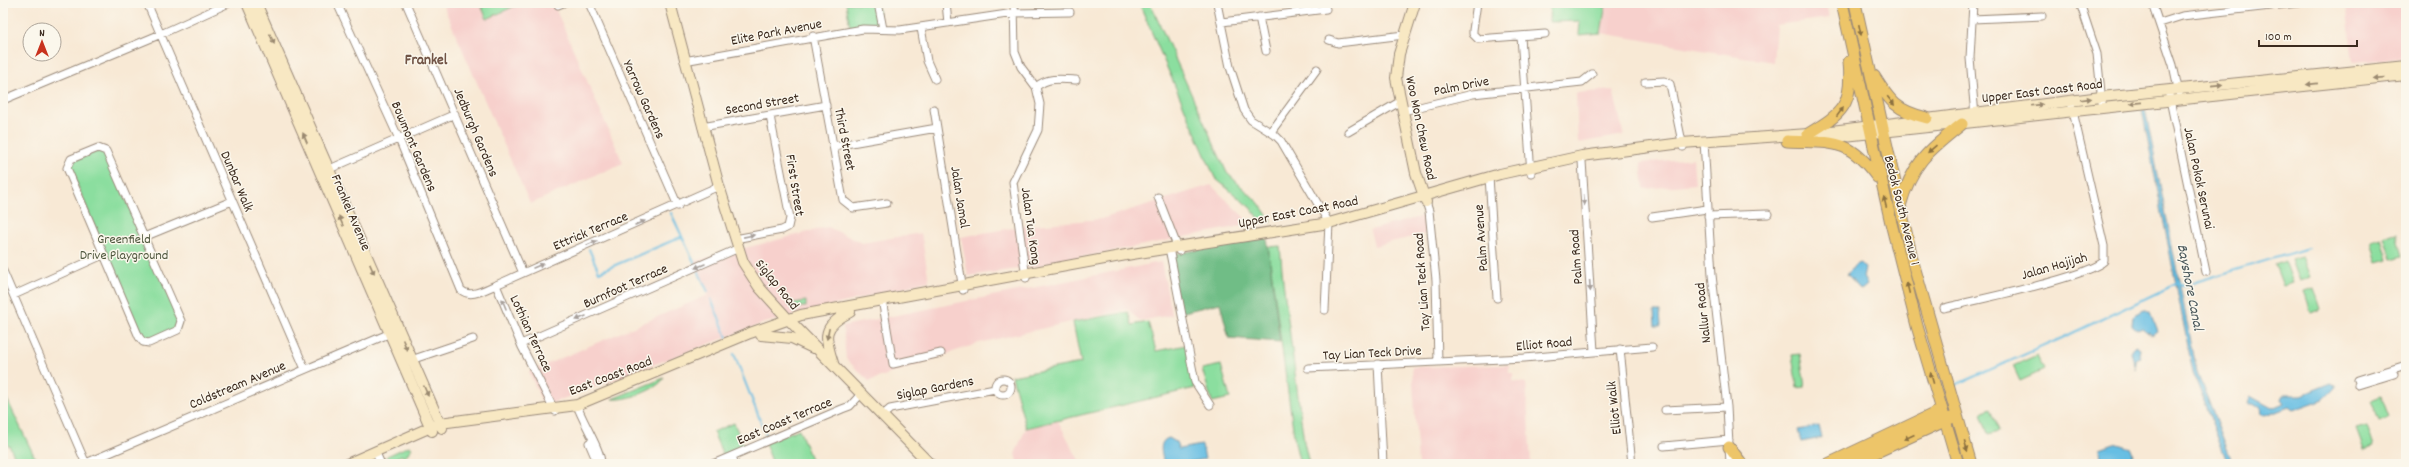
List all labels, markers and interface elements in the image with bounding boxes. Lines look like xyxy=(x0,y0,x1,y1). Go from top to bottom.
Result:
street label: Elite Park Avenue xyxy=(729,14,824,52)
north arrow xyxy=(22,22,62,62)
scale bar xyxy=(2259,22,2357,48)
one-way arrow xyxy=(1858,24,1864,36)
text: N xyxy=(39,26,45,42)
text: 100 m xyxy=(2265,29,2292,46)
one-way arrow xyxy=(269,33,275,44)
district label: Frankel xyxy=(405,50,448,72)
street label: Yarrow Gardens xyxy=(617,57,670,143)
street label: Palm Drive xyxy=(1432,72,1491,102)
one-way arrow xyxy=(2373,74,2385,81)
street label: Woo Mon Chew Road xyxy=(1399,75,1441,182)
street label: Upper East Coast Road xyxy=(1981,75,2104,109)
one-way arrow xyxy=(2211,81,2223,88)
one-way arrow xyxy=(2306,81,2318,87)
street label: Jedburgh Gardens xyxy=(447,85,503,180)
street label: Second Street xyxy=(724,89,801,121)
one-way arrow xyxy=(1887,95,1896,106)
one-way arrow xyxy=(2080,96,2092,102)
street label: Bowmont Gardens xyxy=(385,98,441,195)
one-way arrow xyxy=(2130,100,2142,106)
one-way arrow xyxy=(2031,102,2043,108)
street label: Third Street xyxy=(828,106,860,172)
one-way arrow xyxy=(1836,106,1844,117)
street label: Jalan Pokok Serunai xyxy=(2177,126,2219,232)
one-way arrow xyxy=(302,132,308,143)
one-way arrow xyxy=(1927,144,1937,154)
street label: Dunbar Walk xyxy=(214,148,258,216)
street label: First Street xyxy=(779,153,809,218)
street label: Bedok South Avenue 1 xyxy=(1878,154,1924,267)
street label: Jalan Jamal xyxy=(944,165,974,230)
street label: Frankel Avenue xyxy=(325,171,375,254)
street label: Jalan Tua Kong xyxy=(1015,186,1045,266)
street label: Upper East Coast Road xyxy=(1237,192,1360,234)
one-way arrow xyxy=(1581,194,1588,206)
one-way arrow xyxy=(1882,195,1888,208)
street label: Palm Avenue xyxy=(1470,204,1494,272)
street label: Ettrick Terrace xyxy=(550,207,631,257)
one-way arrow xyxy=(337,214,343,226)
one-way arrow xyxy=(634,219,646,225)
street label: Palm Road xyxy=(1565,229,1589,285)
park label: Greenfield Drive Playground xyxy=(80,230,168,266)
street label: Tay Lian Teck Road xyxy=(1410,232,1436,331)
one-way arrow xyxy=(743,233,755,239)
one-way arrow xyxy=(586,240,597,246)
water label: Bayshore Canal xyxy=(2170,242,2208,334)
street label: Jalan Hajijah xyxy=(2019,248,2090,286)
street label: Siglap Road xyxy=(750,255,803,315)
street label: Burnfoot Terrace xyxy=(580,259,671,314)
one-way arrow xyxy=(532,263,544,270)
one-way arrow xyxy=(694,263,706,269)
one-way arrow xyxy=(370,264,376,276)
one-way arrow xyxy=(1587,280,1594,292)
street label: Nallur Road xyxy=(1691,282,1717,344)
one-way arrow xyxy=(1904,282,1910,294)
street label: Lothian Terrace xyxy=(504,292,557,376)
one-way arrow xyxy=(501,298,507,310)
one-way arrow xyxy=(575,315,587,321)
one-way arrow xyxy=(824,328,830,340)
street label: Elliot Road xyxy=(1515,333,1573,357)
one-way arrow xyxy=(402,339,408,350)
street label: Tay Lian Teck Drive xyxy=(1322,341,1422,367)
street label: East Coast Road xyxy=(566,352,655,402)
street label: Coldstream Avenue xyxy=(186,356,289,415)
street label: Siglap Gardens xyxy=(895,372,976,406)
one-way arrow xyxy=(1929,372,1935,384)
street label: Elliot Walk xyxy=(1602,380,1628,436)
one-way arrow xyxy=(423,386,429,397)
street label: East Coast Terrace xyxy=(734,393,835,451)
one-way arrow xyxy=(1904,434,1915,440)
one-way arrow xyxy=(1963,441,1969,453)

